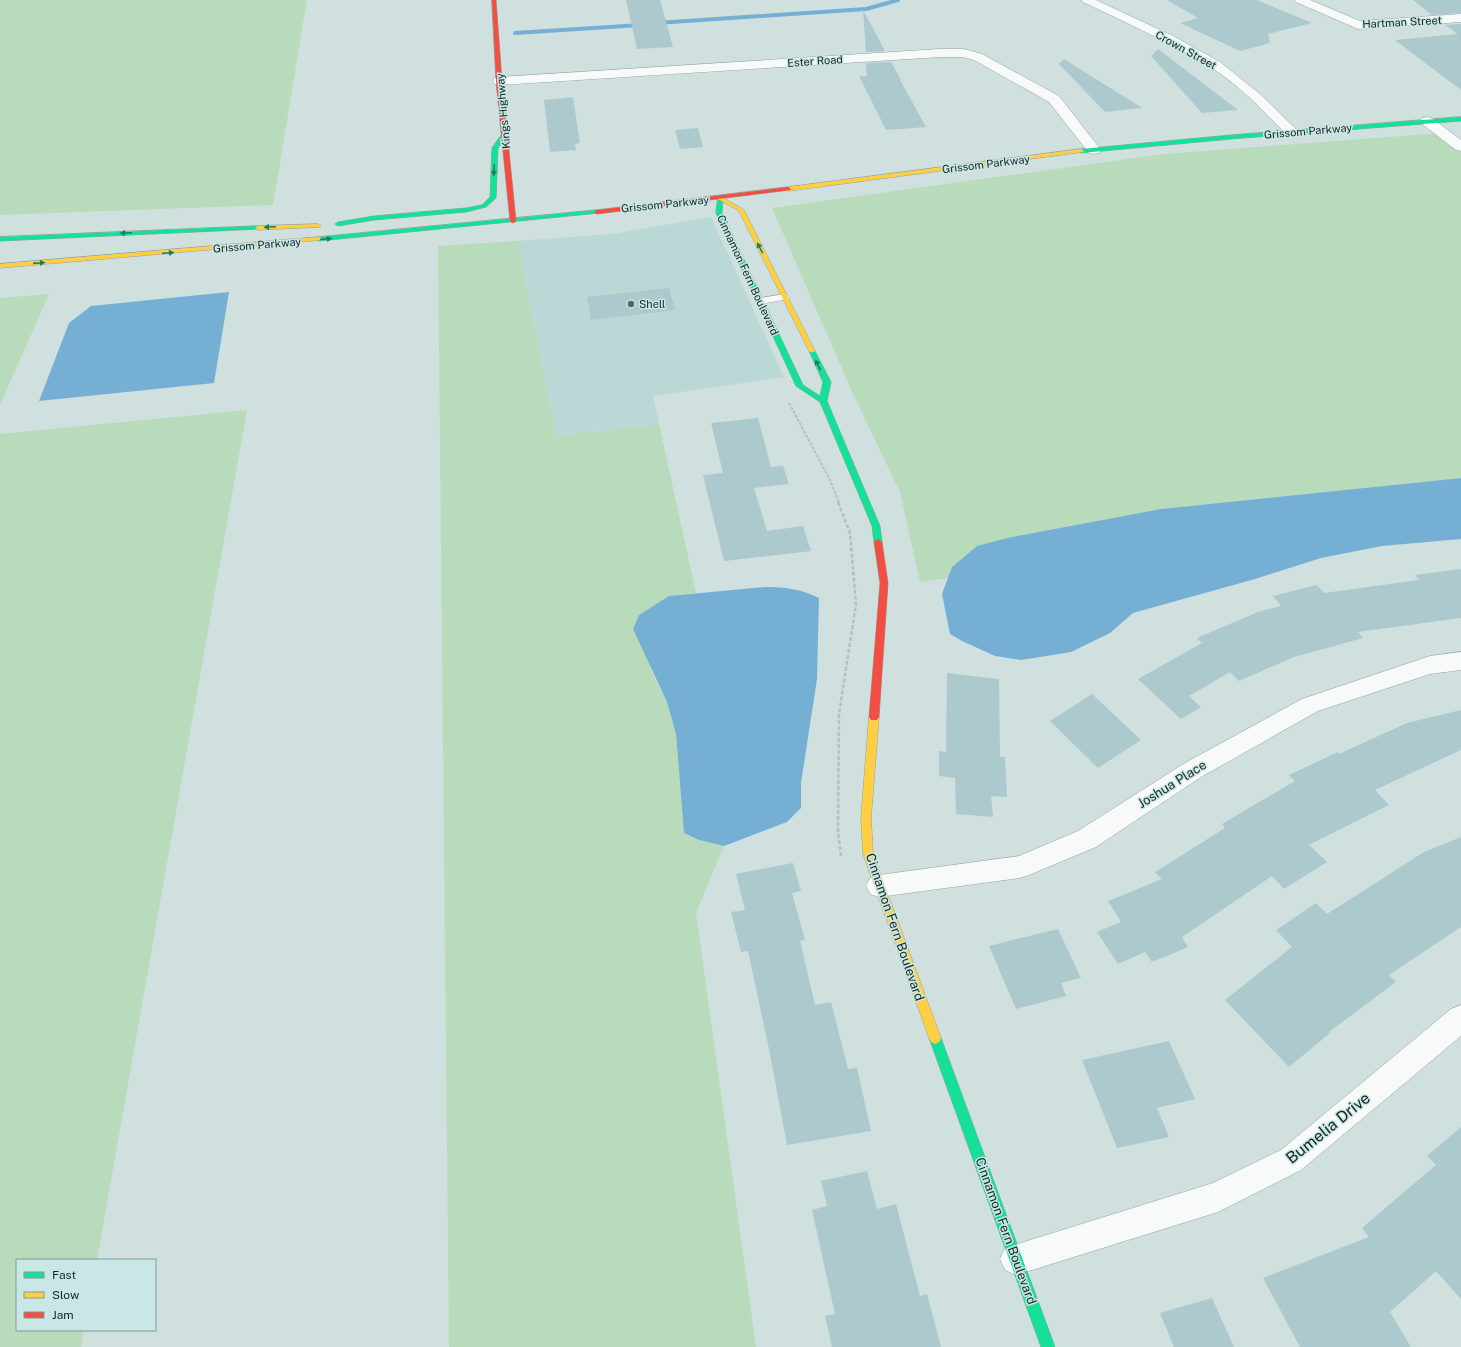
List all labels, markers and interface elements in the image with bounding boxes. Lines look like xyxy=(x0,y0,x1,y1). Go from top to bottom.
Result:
street label: Hartman Street xyxy=(1362,14,1442,30)
street label: Crown Street xyxy=(1153,28,1219,72)
street label: Ester Road xyxy=(787,53,843,69)
street label: Kings Highway xyxy=(494,73,512,149)
street label: Grissom Parkway xyxy=(1263,121,1353,141)
street label: Grissom Parkway xyxy=(941,153,1031,175)
one-way arrow xyxy=(491,164,498,176)
street label: Grissom Parkway xyxy=(620,193,710,215)
street label: Cinnamon Fern Boulevard xyxy=(715,213,781,337)
one-way arrow xyxy=(264,224,276,231)
one-way arrow xyxy=(120,229,132,236)
street label: Grissom Parkway xyxy=(212,235,302,255)
one-way arrow xyxy=(320,235,332,242)
one-way arrow xyxy=(757,242,764,254)
one-way arrow xyxy=(162,250,175,256)
one-way arrow xyxy=(33,260,45,267)
place label: Shell xyxy=(639,298,665,310)
marker: Shell xyxy=(626,299,636,309)
one-way arrow xyxy=(815,359,821,370)
street label: Joshua Place xyxy=(1135,757,1209,811)
street label: Cinnamon Fern Boulevard xyxy=(863,851,927,1003)
street label: Bumelia Drive xyxy=(1282,1088,1374,1168)
street label: Cinnamon Fern Boulevard xyxy=(972,1156,1040,1306)
legend xyxy=(16,1259,156,1331)
text: Fast xyxy=(52,1268,77,1282)
text: Slow xyxy=(52,1288,80,1302)
text: Jam xyxy=(52,1308,74,1322)

